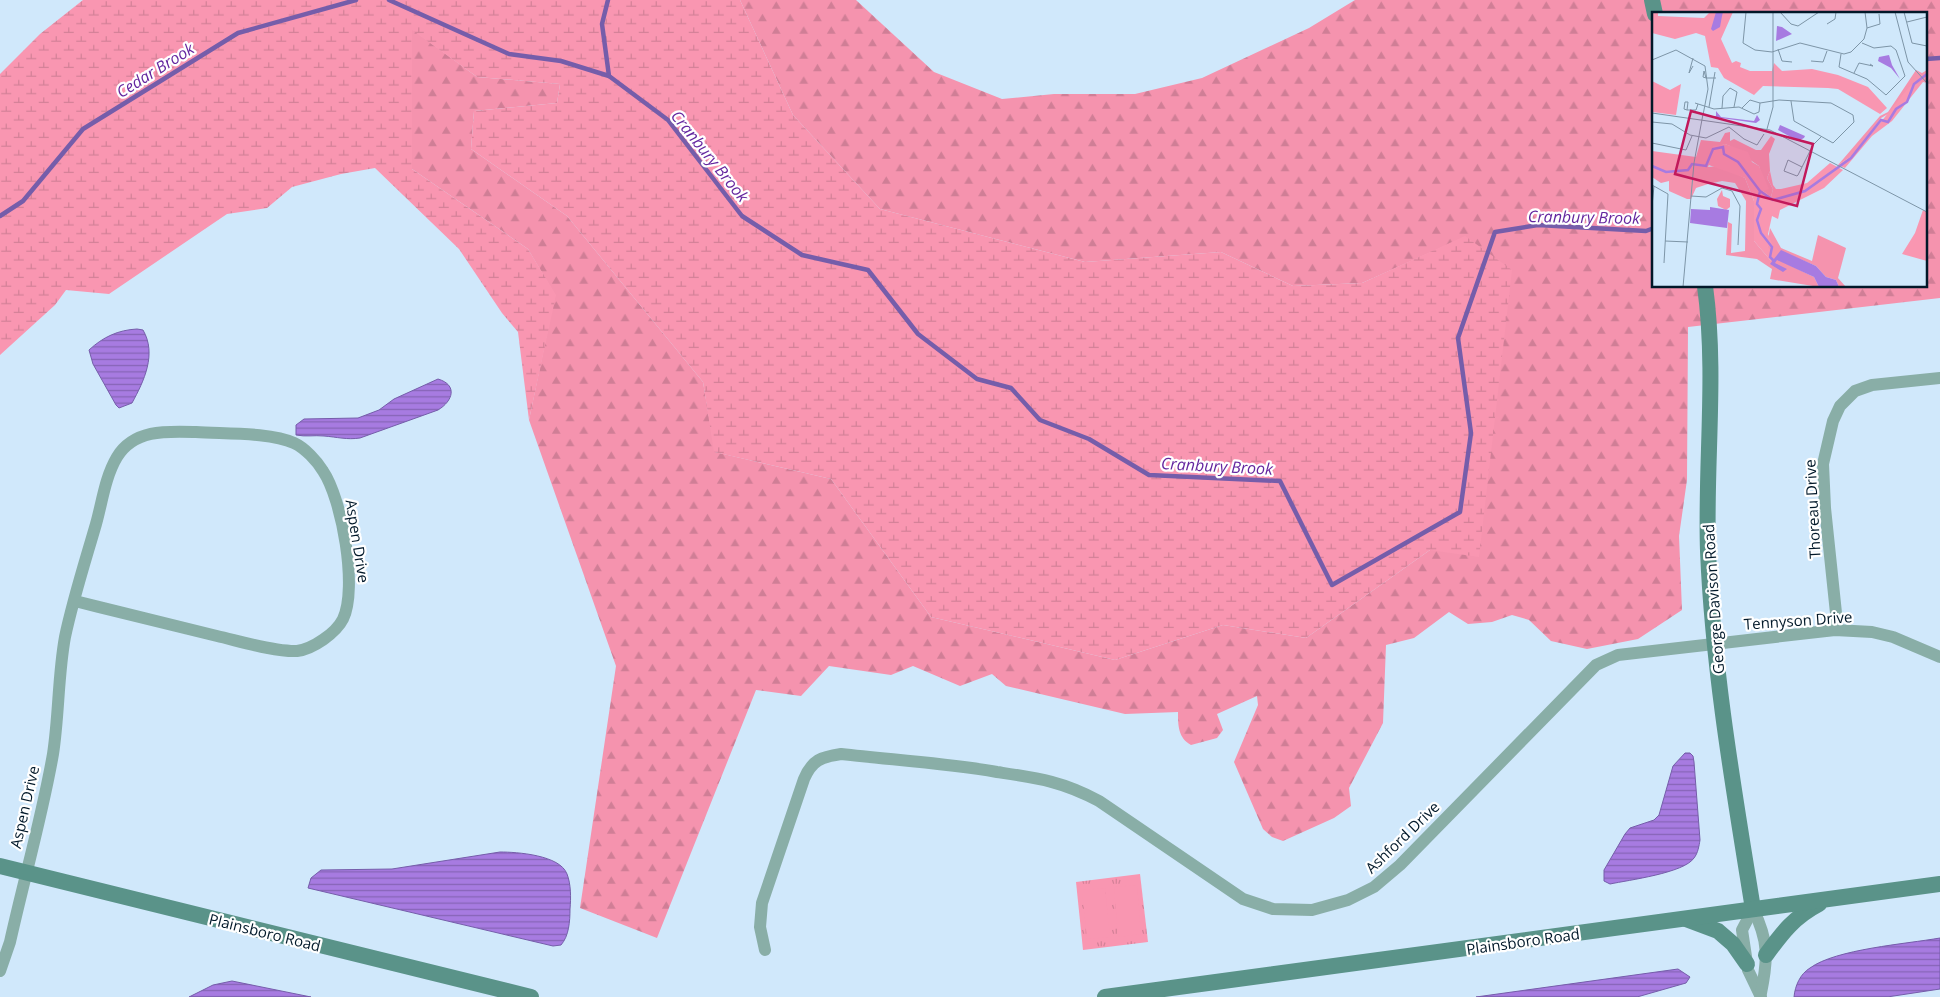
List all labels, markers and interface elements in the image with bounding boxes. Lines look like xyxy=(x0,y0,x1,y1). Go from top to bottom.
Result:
inset map xyxy=(1652,12,1928,288)
water label: Cedar Brook xyxy=(112,37,199,103)
water label: Cranbury Brook xyxy=(666,106,755,207)
water label: Cranbury Brook xyxy=(1528,205,1641,229)
water label: Cranbury Brook xyxy=(1160,452,1275,480)
street label: Thoreau Drive xyxy=(1799,459,1825,559)
street label: Aspen Drive xyxy=(342,498,374,584)
street label: George Davison Road xyxy=(1698,523,1728,675)
street label: Tennyson Drive xyxy=(1743,606,1853,634)
street label: Aspen Drive xyxy=(5,764,43,850)
street label: Ashford Drive xyxy=(1361,797,1443,877)
street label: Plainsboro Road xyxy=(207,908,323,956)
street label: Plainsboro Road xyxy=(1465,923,1581,959)

